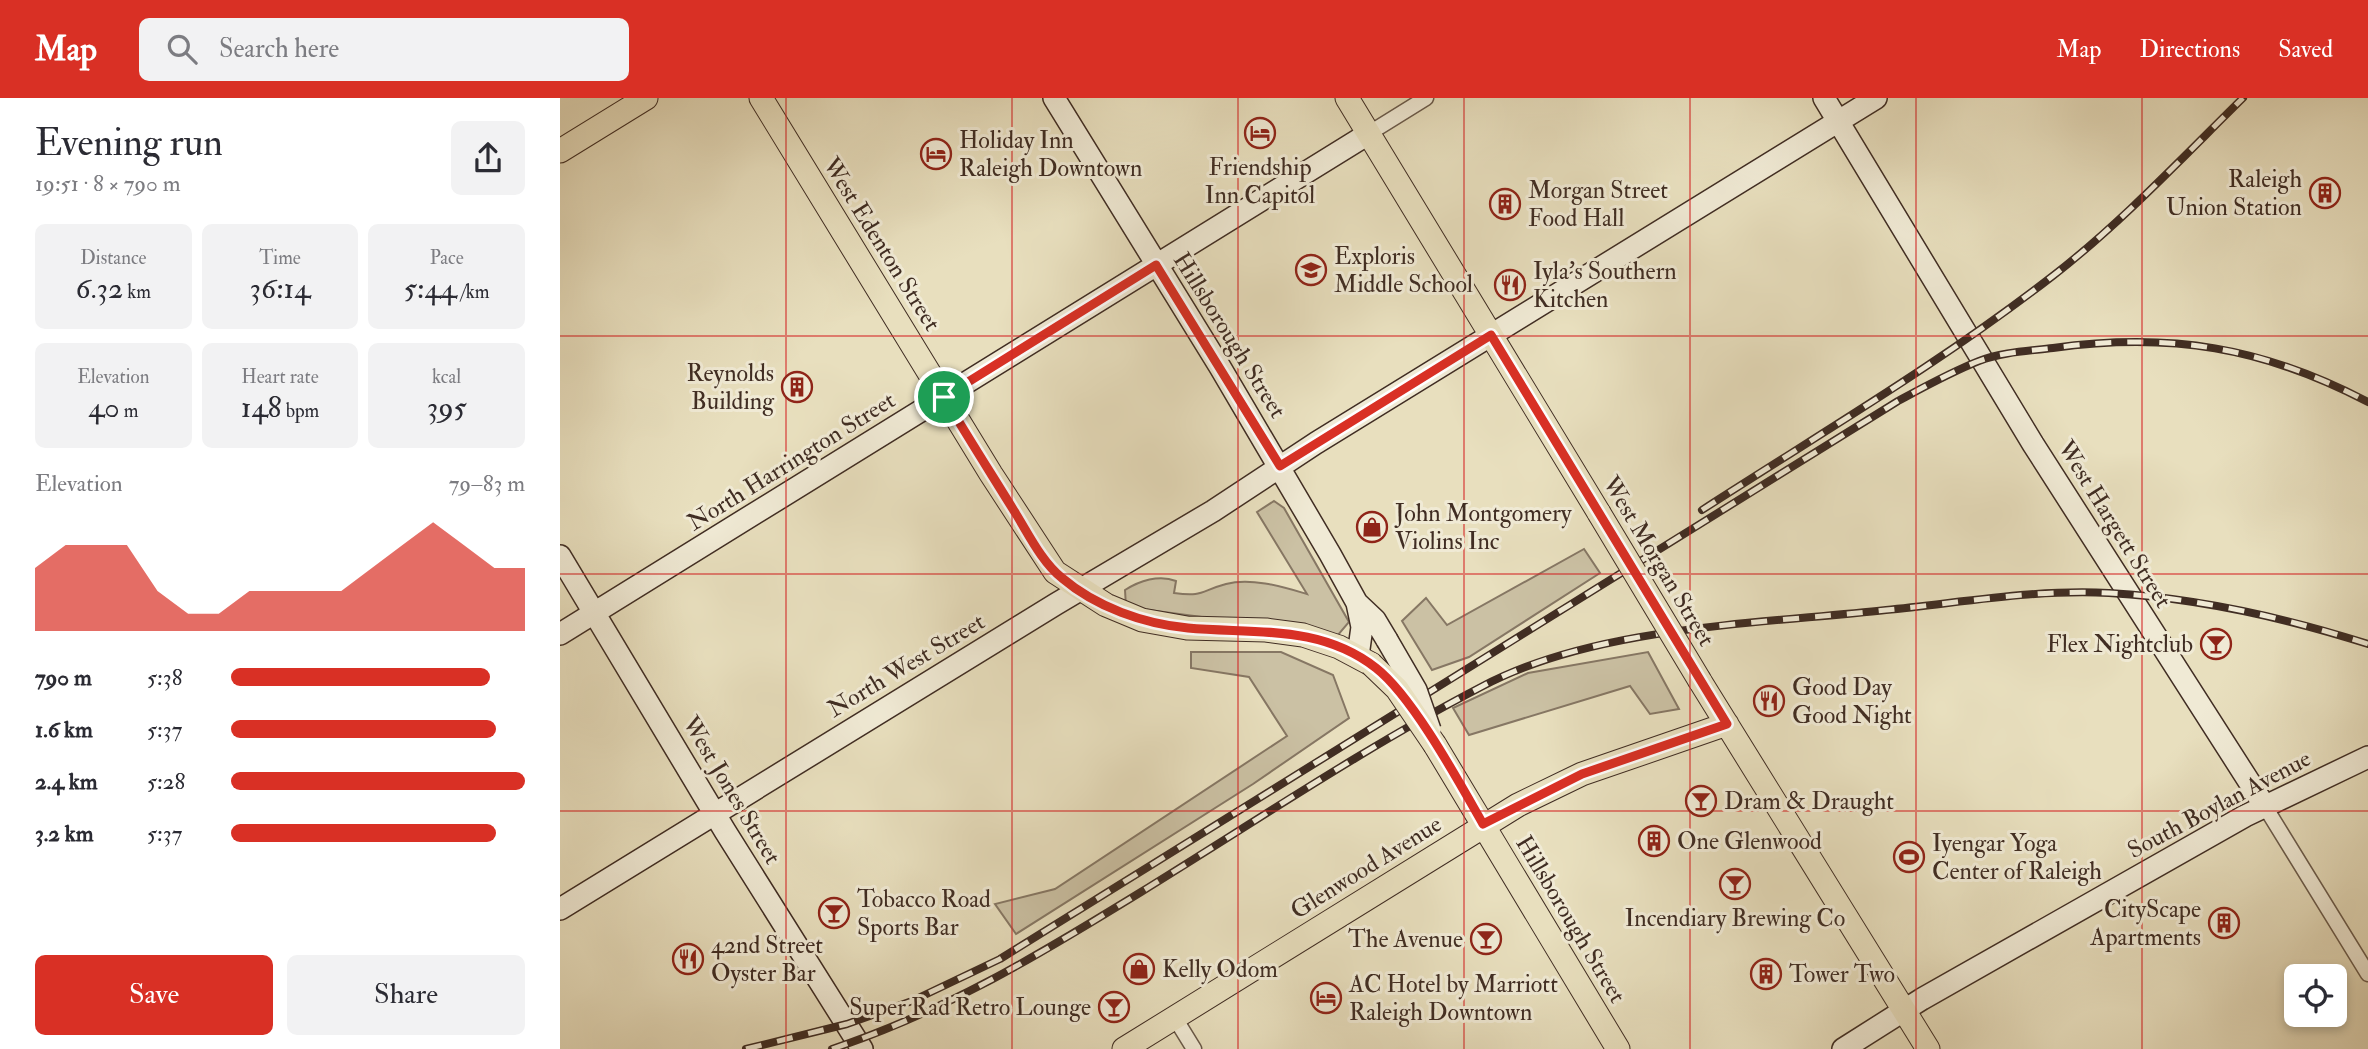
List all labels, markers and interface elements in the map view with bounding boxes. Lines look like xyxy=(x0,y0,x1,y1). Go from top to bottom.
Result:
search box xyxy=(139,18,629,81)
text: Map xyxy=(35,29,97,70)
icon: search xyxy=(163,30,201,68)
text: Search here xyxy=(219,33,339,65)
text: Map xyxy=(2056,34,2101,65)
text: Directions xyxy=(2139,34,2240,65)
text: Saved xyxy=(2278,34,2333,65)
hotel icon: Friendship Inn Capitol xyxy=(1243,116,1277,150)
text: Evening run xyxy=(35,119,223,167)
button: share xyxy=(451,121,525,195)
place label: Holiday Inn Raleigh Downtown xyxy=(959,125,1142,184)
hotel icon: Holiday Inn Raleigh Downtown xyxy=(919,137,953,171)
street label: West Edenton Street xyxy=(815,151,948,337)
place label: Friendship Inn Capitol xyxy=(1205,152,1315,211)
place label: Raleigh Union Station xyxy=(2166,164,2302,223)
text: 19:51 · 8 × 790 m xyxy=(35,169,181,198)
place label: Morgan Street Food Hall xyxy=(1528,175,1668,234)
building icon: Raleigh Union Station xyxy=(2308,176,2342,210)
building icon: Morgan Street Food Hall xyxy=(1488,187,1522,221)
place label: Exploris Middle School xyxy=(1334,241,1473,300)
text: Distance xyxy=(80,246,147,270)
text: Time xyxy=(259,246,301,270)
text: Pace xyxy=(430,246,464,270)
street label: Hillsborough Street xyxy=(1166,246,1293,424)
school or university icon: Exploris Middle School xyxy=(1294,253,1328,287)
place label: Iyla's Southern Kitchen xyxy=(1533,256,1677,315)
restaurant icon: Iyla's Southern Kitchen xyxy=(1493,268,1527,302)
text: 6.32 xyxy=(76,270,123,307)
text: 36:14 xyxy=(250,270,310,307)
text: 5:44 xyxy=(404,270,457,307)
text: km xyxy=(123,280,151,304)
text: /km xyxy=(457,280,490,304)
place label: Reynolds Building xyxy=(687,358,775,417)
text: Elevation xyxy=(77,365,150,389)
text: Heart rate xyxy=(241,365,319,389)
text: kcal xyxy=(432,365,461,389)
pin xyxy=(914,367,974,427)
building icon: Reynolds Building xyxy=(780,370,814,404)
icon: arrive xyxy=(925,378,963,416)
street label: North Harrington Street xyxy=(682,385,901,538)
text: 40 xyxy=(88,389,120,426)
text: 148 xyxy=(241,389,282,426)
text: 395 xyxy=(427,389,467,426)
text: m xyxy=(120,399,138,423)
text: bpm xyxy=(282,399,319,423)
street label: West Hargett Street xyxy=(2050,434,2179,614)
text: Elevation xyxy=(35,469,123,498)
text: 79–83 m xyxy=(449,469,525,498)
street label: West Morgan Street xyxy=(1595,469,1722,652)
place label: John Montgomery Violins Inc xyxy=(1394,498,1572,557)
shop icon: John Montgomery Violins Inc xyxy=(1355,510,1389,544)
street label: North West Street xyxy=(822,606,991,725)
bar icon: Flex Nightclub xyxy=(2199,627,2233,661)
place label: Flex Nightclub xyxy=(2047,629,2193,660)
text: 790 m xyxy=(35,663,92,692)
text: 5:38 xyxy=(147,663,182,692)
place label: Good Day Good Night xyxy=(1792,672,1912,731)
restaurant icon: Good Day Good Night xyxy=(1752,684,1786,718)
street label: West Jones Street xyxy=(675,710,788,870)
text: 1.6 km xyxy=(35,715,93,744)
text: 5:37 xyxy=(147,715,182,744)
street label: South Boylan Avenue xyxy=(2122,743,2316,866)
text: 2.4 km xyxy=(35,767,98,796)
text: 5:28 xyxy=(147,767,185,796)
bar icon: Dram & Draught xyxy=(1684,784,1718,818)
place label: Dram & Draught xyxy=(1724,786,1894,817)
street label: Glenwood Avenue xyxy=(1285,809,1448,926)
text: 3.2 km xyxy=(35,819,94,848)
text: 5:37 xyxy=(147,819,182,848)
building icon: One Glenwood xyxy=(1637,824,1671,858)
place label: One Glenwood xyxy=(1677,826,1822,857)
place label: Iyengar Yoga Center of Raleigh xyxy=(1932,828,2102,887)
street label: Hillsborough Street xyxy=(1508,830,1633,1009)
sports icon: Iyengar Yoga Center of Raleigh xyxy=(1892,840,1926,874)
bar icon: Incendiary Brewing Co xyxy=(1718,867,1752,901)
place label: Tobacco Road Sports Bar xyxy=(857,884,991,943)
place label: CityScape Apartments xyxy=(2089,894,2201,953)
bar icon: Tobacco Road Sports Bar xyxy=(817,896,851,930)
place label: Incendiary Brewing Co xyxy=(1625,903,1845,934)
building icon: CityScape Apartments xyxy=(2207,906,2241,940)
bar icon: The Avenue xyxy=(1469,922,1503,956)
place label: The Avenue xyxy=(1348,924,1463,955)
place label: 42nd Street Oyster Bar xyxy=(711,930,823,989)
restaurant icon: 42nd Street Oyster Bar xyxy=(671,942,705,976)
shop icon: Kelly Odom xyxy=(1122,952,1156,986)
place label: Kelly Odom xyxy=(1162,954,1278,985)
button: Save xyxy=(35,955,273,1035)
button: Share xyxy=(287,955,525,1035)
building icon: Tower Two xyxy=(1749,957,1783,991)
place label: Tower Two xyxy=(1789,959,1895,990)
map controls xyxy=(2284,964,2347,1027)
button: locate xyxy=(2284,964,2347,1027)
place label: AC Hotel by Marriott Raleigh Downtown xyxy=(1348,969,1558,1028)
hotel icon: AC Hotel by Marriott Raleigh Downtown xyxy=(1309,981,1343,1015)
bar icon: Super Rad Retro Lounge xyxy=(1097,990,1131,1024)
place label: Super Rad Retro Lounge xyxy=(849,992,1091,1023)

